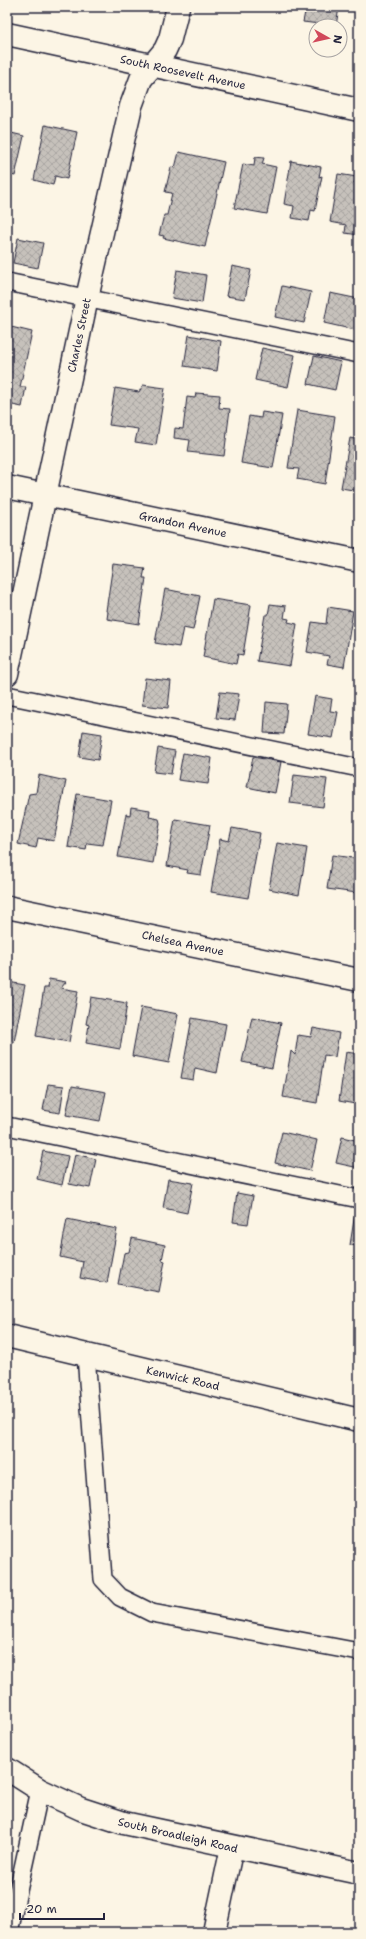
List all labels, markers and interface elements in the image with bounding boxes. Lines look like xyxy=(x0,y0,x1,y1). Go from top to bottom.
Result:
north arrow xyxy=(308,18,348,58)
text: N xyxy=(329,34,345,45)
street label: South Roosevelt Avenue xyxy=(119,52,247,93)
street label: Charles Street xyxy=(64,296,95,374)
street label: Grandon Avenue xyxy=(138,508,228,541)
street label: Chelsea Avenue xyxy=(140,927,225,960)
street label: Kenwick Road xyxy=(145,1363,221,1394)
street label: South Broadleigh Road xyxy=(116,1814,239,1857)
scale bar xyxy=(20,1895,104,1921)
text: 20 m xyxy=(26,1901,57,1917)

